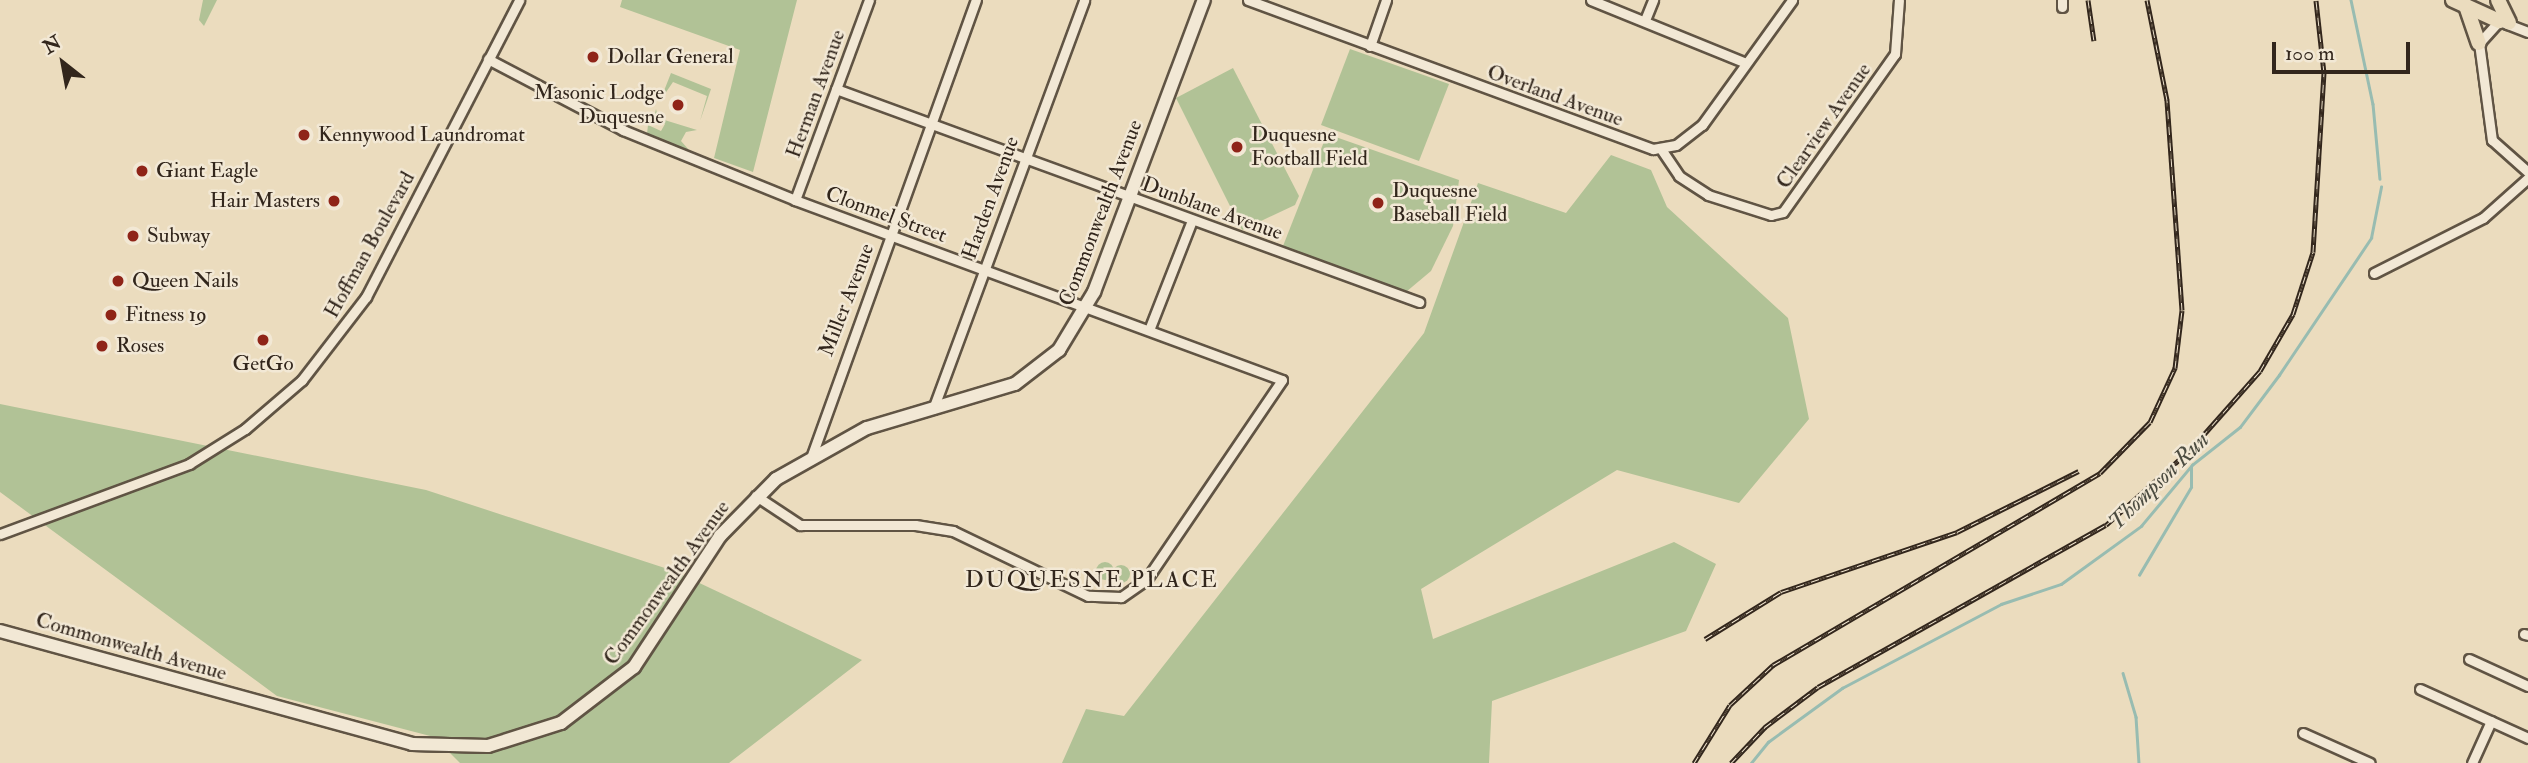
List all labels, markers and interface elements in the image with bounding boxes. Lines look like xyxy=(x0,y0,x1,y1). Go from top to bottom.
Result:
street label: Herman Avenue xyxy=(781,26,851,162)
north arrow xyxy=(28,28,98,98)
scale bar xyxy=(2276,28,2414,72)
text: N xyxy=(39,30,66,60)
text: 100 m xyxy=(2285,40,2335,67)
place label: Dollar General xyxy=(607,44,734,70)
marker: Dollar General xyxy=(585,49,601,65)
street label: Clearview Avenue xyxy=(1771,58,1877,194)
street label: Overland Avenue xyxy=(1484,60,1626,132)
place label: Masonic Lodge Duquesne xyxy=(534,80,664,130)
marker: Masonic Lodge Duquesne xyxy=(670,97,686,113)
street label: Commonwealth Avenue xyxy=(1054,116,1148,310)
place label: Kennywood Laundromat xyxy=(318,122,525,148)
place label: Duquesne Football Field xyxy=(1251,122,1368,172)
marker: Kennywood Laundromat xyxy=(296,127,312,143)
street label: Harden Avenue xyxy=(957,133,1025,263)
marker: Duquesne Football Field xyxy=(1229,139,1245,155)
place label: Giant Eagle xyxy=(156,158,258,184)
marker: Giant Eagle xyxy=(134,163,150,179)
street label: Hoffman Boulevard xyxy=(319,167,421,323)
street label: Dunblane Avenue xyxy=(1138,172,1286,246)
place label: Duquesne Baseball Field xyxy=(1392,178,1507,228)
street label: Clonmel Street xyxy=(822,181,950,249)
place label: Hair Masters xyxy=(210,188,320,214)
marker: Hair Masters xyxy=(326,193,342,209)
marker: Duquesne Baseball Field xyxy=(1370,195,1386,211)
place label: Subway xyxy=(147,223,210,249)
marker: Subway xyxy=(125,228,141,244)
street label: Miller Avenue xyxy=(814,240,880,360)
place label: Queen Nails xyxy=(132,268,238,294)
marker: Queen Nails xyxy=(110,273,126,289)
place label: Fitness 19 xyxy=(125,302,207,328)
marker: Fitness 19 xyxy=(103,307,119,323)
marker: GetGo xyxy=(255,332,271,348)
place label: Roses xyxy=(116,333,164,359)
marker: Roses xyxy=(94,338,110,354)
place label: GetGo xyxy=(233,351,293,377)
water label: Thompson Run xyxy=(2103,426,2215,536)
street label: Commonwealth Avenue xyxy=(599,496,735,670)
district label: DUQUESNE PLACE xyxy=(967,566,1217,594)
street label: Commonwealth Avenue xyxy=(33,608,229,686)

